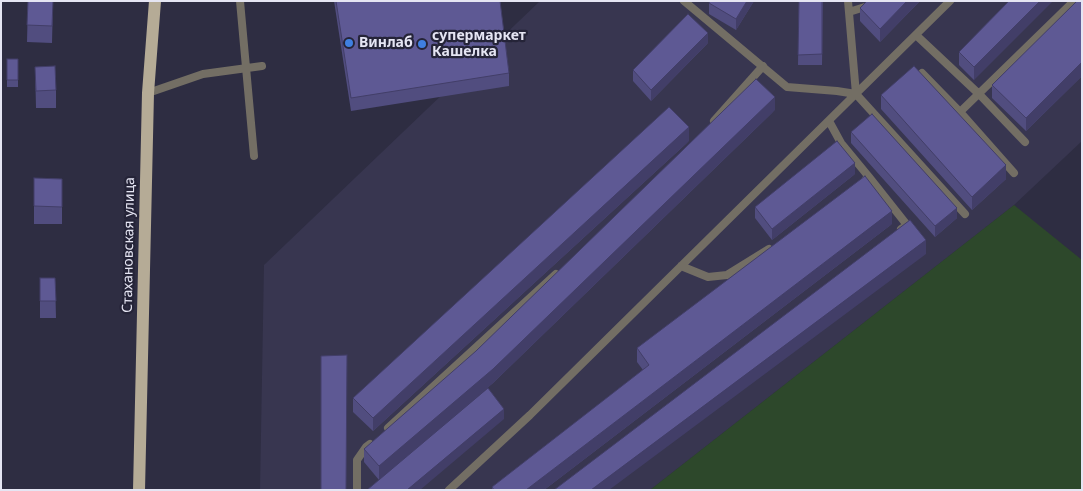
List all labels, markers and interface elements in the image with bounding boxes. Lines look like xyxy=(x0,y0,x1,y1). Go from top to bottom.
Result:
place label: супермаркет Кашелка xyxy=(432,28,526,60)
place label: Винлаб xyxy=(359,35,413,51)
marker: Винлаб xyxy=(343,37,355,49)
marker: супермаркет Кашелка xyxy=(416,38,428,50)
street label: Стахановская улица xyxy=(119,177,139,313)

